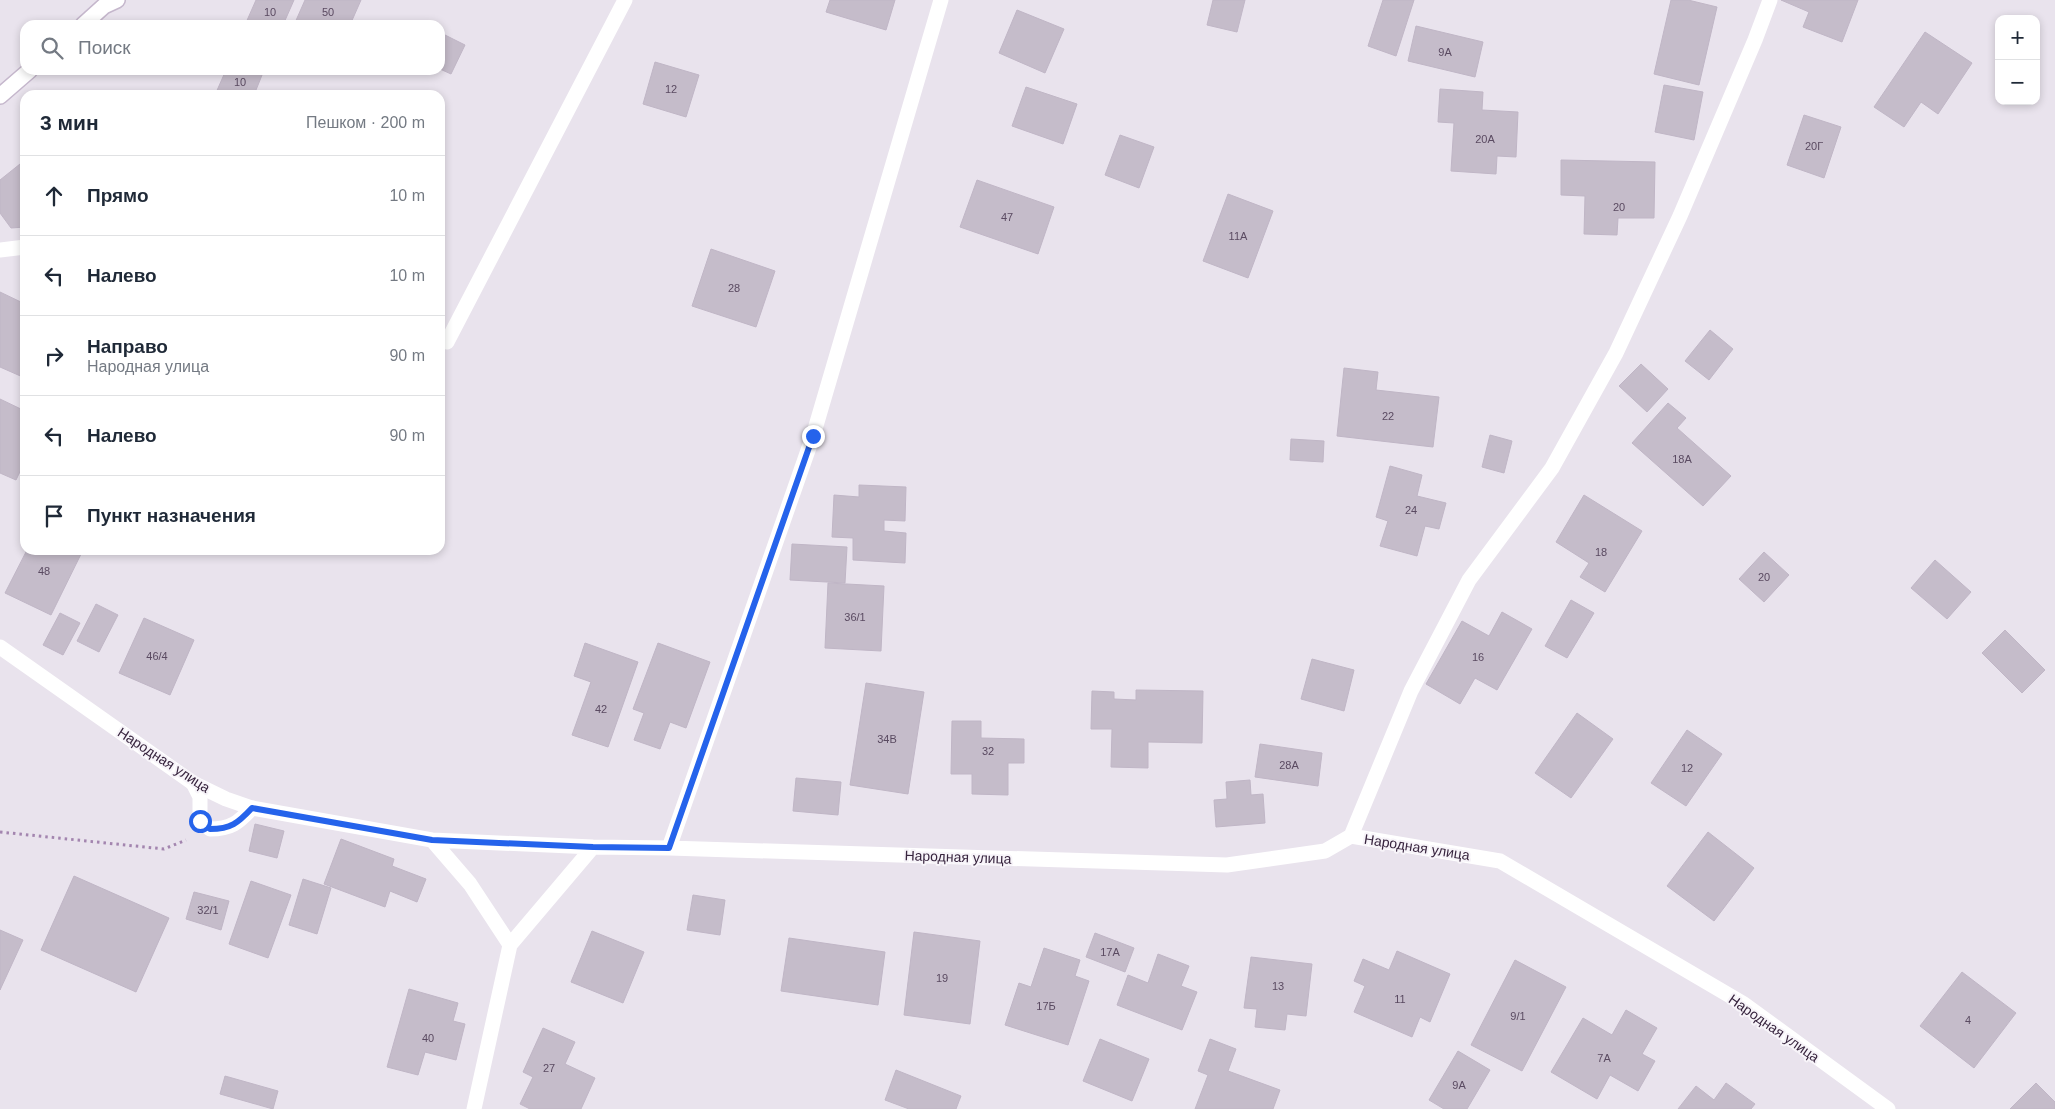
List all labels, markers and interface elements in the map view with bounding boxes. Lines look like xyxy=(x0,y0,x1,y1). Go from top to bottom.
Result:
house number: 10 xyxy=(264,6,276,18)
house number: 50 xyxy=(322,6,334,18)
map controls xyxy=(1995,15,2040,105)
button: + xyxy=(1995,15,2040,60)
search box xyxy=(20,20,445,75)
icon: search xyxy=(38,34,66,62)
text: Поиск xyxy=(78,37,131,58)
house number: 9А xyxy=(1438,46,1452,58)
button: − xyxy=(1995,60,2040,105)
house number: 10 xyxy=(234,76,246,88)
house number: 12 xyxy=(665,83,677,95)
text: 3 мин xyxy=(40,111,99,134)
text: Пешком · 200 m xyxy=(306,114,425,131)
house number: 20А xyxy=(1475,133,1495,145)
house number: 20Г xyxy=(1805,140,1823,152)
icon: ahead xyxy=(40,182,68,210)
text: Прямо xyxy=(87,185,149,206)
text: 10 m xyxy=(389,187,425,204)
house number: 20 xyxy=(1613,201,1625,213)
house number: 47 xyxy=(1001,211,1013,223)
house number: 11А xyxy=(1229,230,1248,242)
icon: left xyxy=(40,262,68,290)
text: Налево xyxy=(87,265,157,286)
text: 10 m xyxy=(389,267,425,284)
house number: 28 xyxy=(728,282,740,294)
text: Направо xyxy=(87,336,168,357)
icon: right xyxy=(40,342,68,370)
text: 90 m xyxy=(389,347,425,364)
text: Народная улица xyxy=(87,358,209,375)
house number: 22 xyxy=(1382,410,1394,422)
icon: left xyxy=(40,422,68,450)
text: Налево xyxy=(87,425,157,446)
route end xyxy=(802,425,825,448)
text: 90 m xyxy=(389,427,425,444)
house number: 18А xyxy=(1672,453,1692,465)
icon: arrive xyxy=(40,502,68,530)
house number: 24 xyxy=(1405,504,1417,516)
text: Пункт назначения xyxy=(87,505,256,526)
house number: 18 xyxy=(1595,546,1607,558)
house number: 48 xyxy=(38,565,50,577)
house number: 20 xyxy=(1758,571,1770,583)
house number: 36/1 xyxy=(844,611,866,623)
house number: 46/4 xyxy=(146,650,168,662)
house number: 16 xyxy=(1472,651,1484,663)
house number: 42 xyxy=(595,703,607,715)
street label: Народная улица xyxy=(115,724,213,796)
house number: 34В xyxy=(877,733,897,745)
house number: 32 xyxy=(982,745,994,757)
house number: 28А xyxy=(1279,759,1299,771)
house number: 12 xyxy=(1681,762,1693,774)
route start xyxy=(189,810,212,833)
street label: Народная улица xyxy=(1363,831,1471,863)
street label: Народная улица xyxy=(904,847,1012,867)
house number: 32/1 xyxy=(197,904,219,916)
house number: 17А xyxy=(1100,946,1120,958)
house number: 19 xyxy=(936,972,948,984)
house number: 13 xyxy=(1272,980,1284,992)
street label: Народная улица xyxy=(1726,991,1823,1065)
house number: 11 xyxy=(1394,993,1406,1005)
house number: 17Б xyxy=(1036,1000,1056,1012)
house number: 9/1 xyxy=(1510,1010,1526,1022)
house number: 4 xyxy=(1965,1014,1971,1026)
house number: 40 xyxy=(422,1032,434,1044)
house number: 7А xyxy=(1597,1052,1611,1064)
house number: 27 xyxy=(543,1062,555,1074)
house number: 9А xyxy=(1452,1079,1466,1091)

